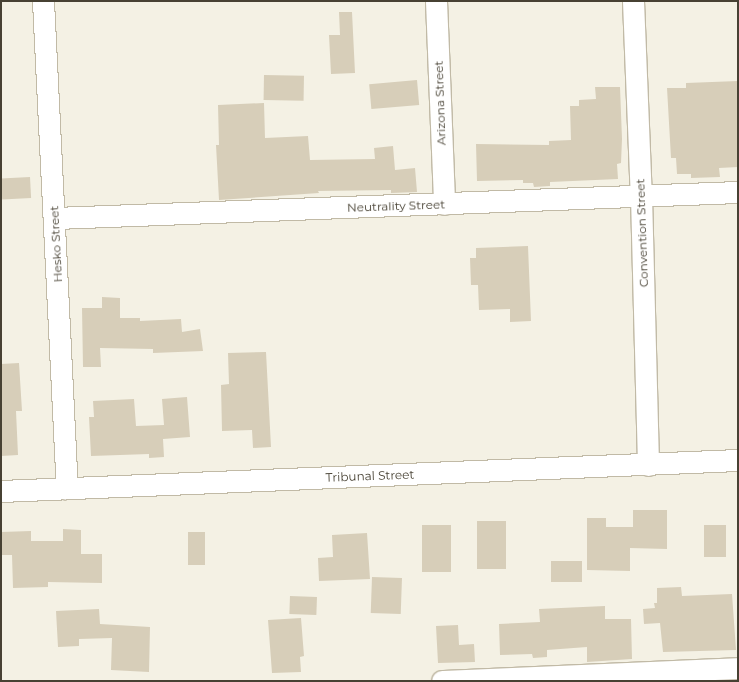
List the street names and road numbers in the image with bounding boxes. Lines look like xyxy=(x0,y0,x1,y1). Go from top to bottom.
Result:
street label: Arizona Street xyxy=(431,60,449,146)
street label: Convention Street xyxy=(633,178,651,288)
street label: Neutrality Street xyxy=(347,197,445,215)
street label: Hesko Street xyxy=(47,205,65,283)
street label: Tribunal Street xyxy=(325,467,415,485)

